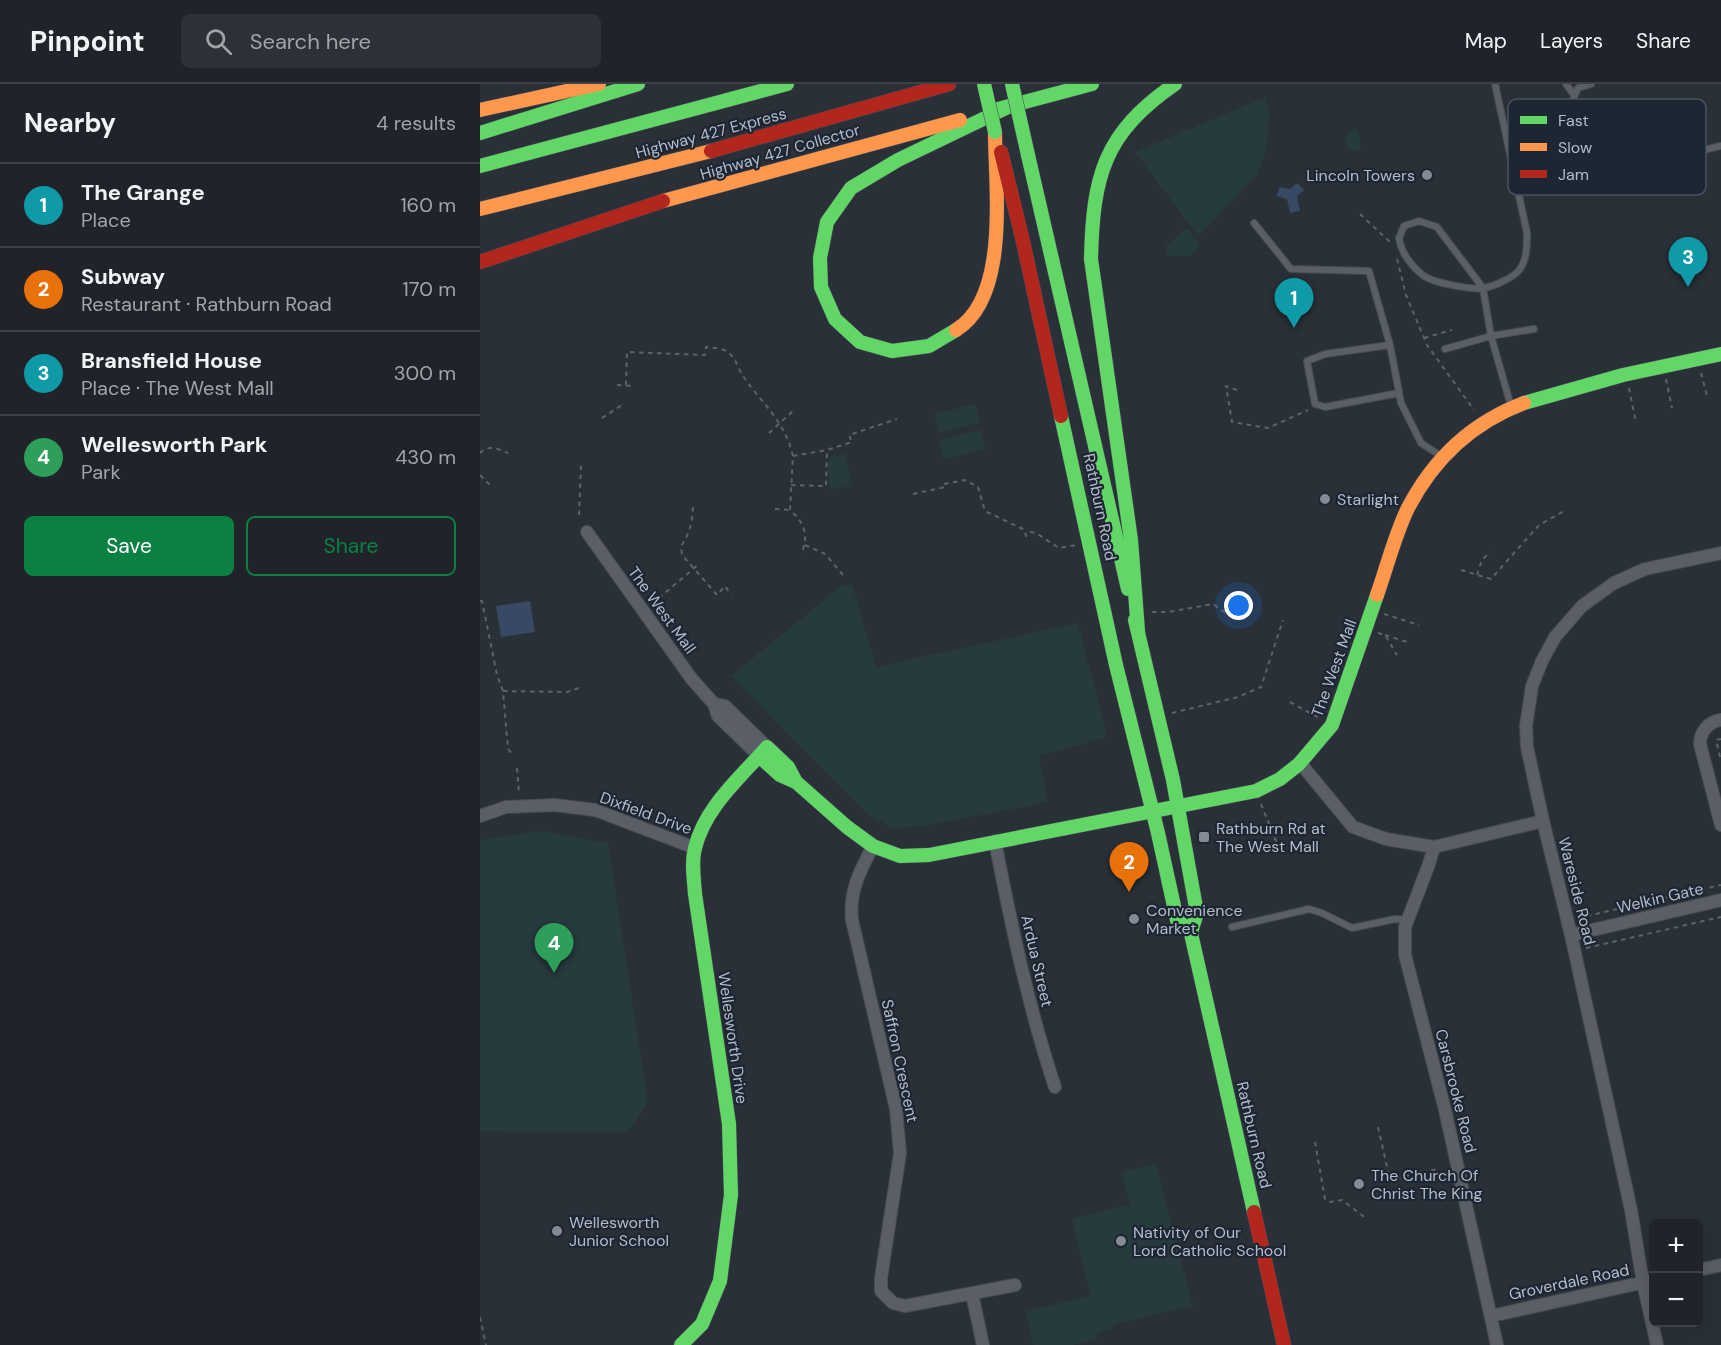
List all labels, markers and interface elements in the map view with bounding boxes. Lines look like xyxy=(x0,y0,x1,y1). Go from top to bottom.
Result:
search box xyxy=(181,14,601,68)
text: Pinpoint xyxy=(30,23,145,60)
icon: search xyxy=(202,25,235,58)
text: Search here xyxy=(250,27,371,56)
text: Map xyxy=(1465,27,1507,55)
text: Layers xyxy=(1540,27,1603,55)
text: Share xyxy=(1636,27,1691,55)
legend xyxy=(1508,99,1706,195)
street label: Highway 427 Express xyxy=(633,103,789,163)
text: Nearby xyxy=(24,106,116,140)
text: 4 results xyxy=(376,110,456,136)
text: Fast xyxy=(1558,110,1589,131)
street label: Highway 427 Collector xyxy=(698,119,862,185)
text: Slow xyxy=(1558,137,1592,158)
text: Jam xyxy=(1558,164,1589,185)
place label: Lincoln Towers xyxy=(1306,165,1415,186)
marker: Lincoln Towers xyxy=(1420,168,1434,182)
text: The Grange xyxy=(81,178,205,207)
text: 1 xyxy=(40,192,47,218)
text: 160 m xyxy=(400,192,456,218)
text: Place xyxy=(81,207,131,233)
pin: 3 xyxy=(1668,238,1708,287)
text: Subway xyxy=(81,262,165,291)
text: 2 xyxy=(38,276,49,302)
text: 170 m xyxy=(403,276,456,302)
pin: 1 xyxy=(1274,278,1314,328)
text: Restaurant · Rathburn Road xyxy=(81,291,332,317)
text: Bransfield House xyxy=(81,346,262,375)
text: 3 xyxy=(37,360,50,386)
text: 300 m xyxy=(394,360,456,386)
text: Place · The West Mall xyxy=(81,375,274,401)
text: Wellesworth Park xyxy=(81,430,268,459)
text: 4 xyxy=(37,444,50,470)
text: 430 m xyxy=(395,444,456,470)
street label: Rathburn Road xyxy=(1078,451,1122,563)
text: Park xyxy=(81,459,121,485)
place label: Starlight xyxy=(1337,489,1399,510)
marker: Starlight xyxy=(1318,492,1332,506)
button: Save xyxy=(24,516,234,576)
button: Share xyxy=(246,516,456,576)
street label: The West Mall xyxy=(623,562,701,658)
your location xyxy=(1224,591,1253,620)
street label: The West Mall xyxy=(1307,616,1361,720)
street label: Dixfield Drive xyxy=(597,787,695,839)
place label: Rathburn Rd at The West Mall xyxy=(1216,818,1326,857)
marker: Rathburn Rd at The West Mall xyxy=(1197,830,1211,844)
street label: Wareside Road xyxy=(1553,835,1601,947)
pin: 2 xyxy=(1110,842,1148,892)
street label: Welkin Gate xyxy=(1615,878,1705,918)
place label: Convenience Market xyxy=(1146,900,1243,939)
marker: Convenience Market xyxy=(1127,912,1141,926)
street label: Ardua Street xyxy=(1016,913,1058,1009)
pin: 4 xyxy=(534,924,574,973)
street label: Wellesworth Drive xyxy=(713,971,753,1105)
street label: Saffron Crescent xyxy=(877,998,923,1124)
street label: Carsbrooke Road xyxy=(1430,1027,1482,1155)
street label: Rathburn Road xyxy=(1232,1080,1276,1190)
place label: The Church Of Christ The King xyxy=(1371,1165,1483,1204)
marker: The Church Of Christ The King xyxy=(1352,1177,1366,1191)
place label: Wellesworth Junior School xyxy=(569,1212,669,1251)
map controls xyxy=(1649,1219,1703,1327)
button: + xyxy=(1649,1219,1703,1273)
place label: Nativity of Our Lord Catholic School xyxy=(1133,1222,1286,1261)
marker: Wellesworth Junior School xyxy=(550,1224,564,1238)
marker: Nativity of Our Lord Catholic School xyxy=(1114,1234,1128,1248)
street label: Groverdale Road xyxy=(1507,1259,1631,1305)
button: − xyxy=(1649,1273,1703,1327)

